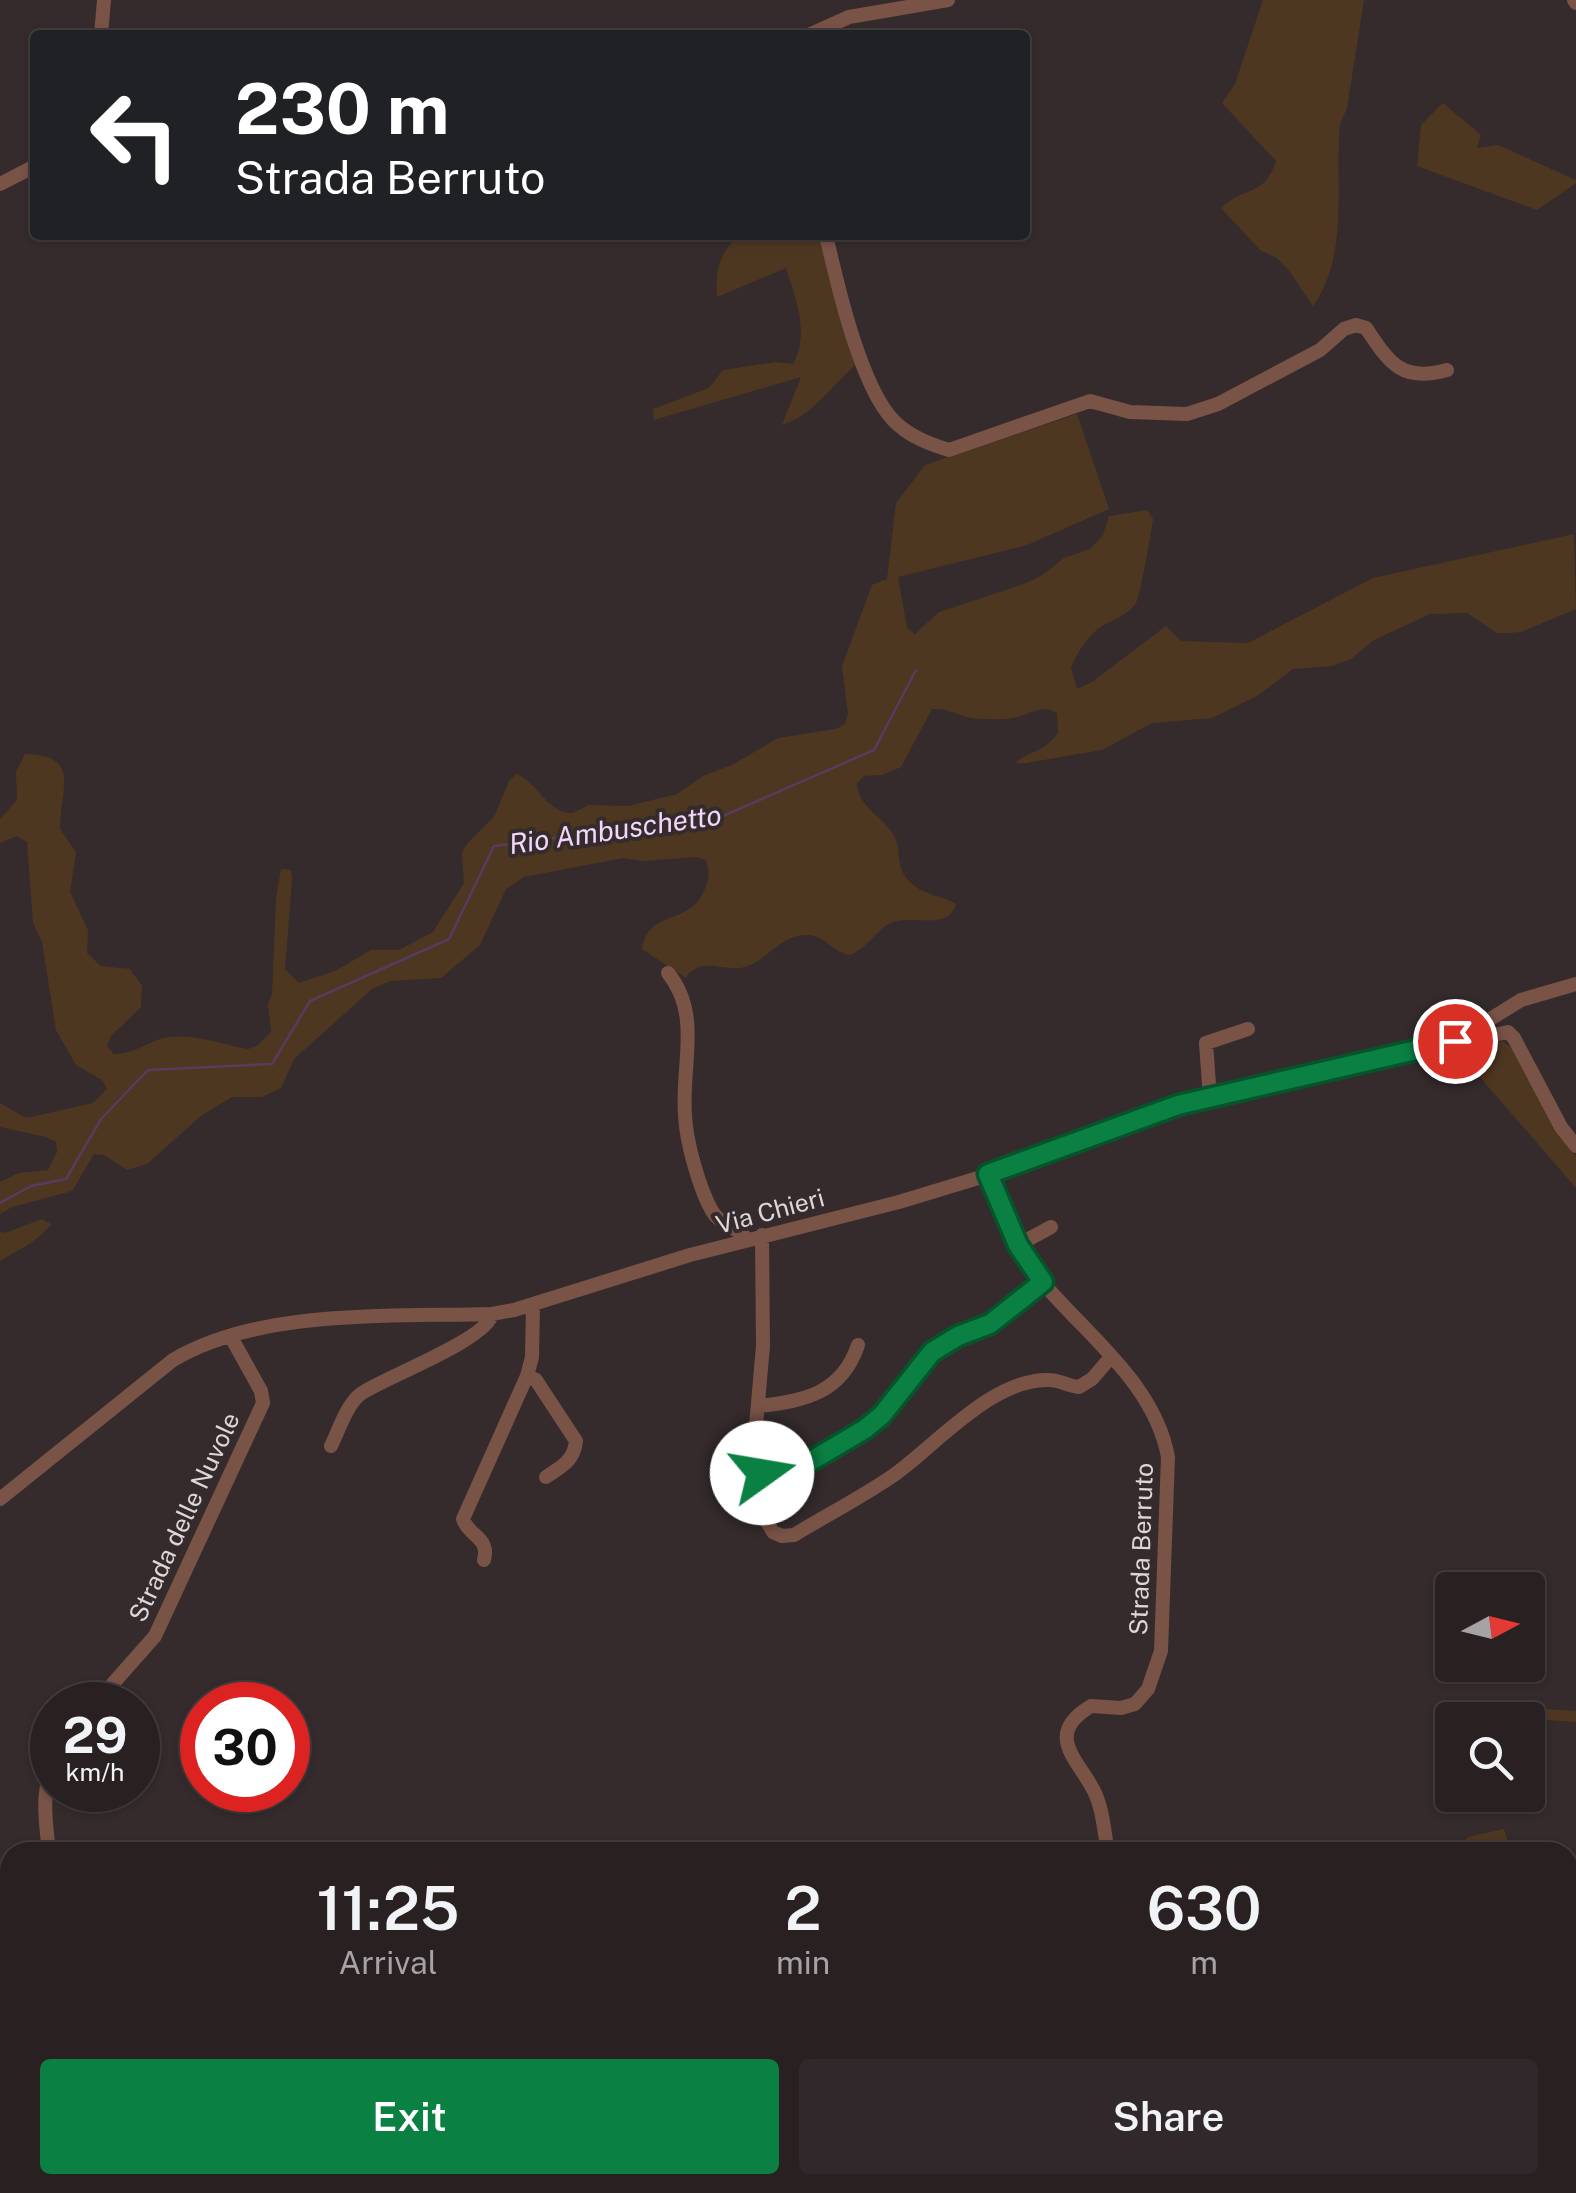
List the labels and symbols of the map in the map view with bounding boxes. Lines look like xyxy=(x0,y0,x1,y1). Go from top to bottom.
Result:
water label: Rio Ambuschetto xyxy=(507,798,723,860)
pin xyxy=(1413,999,1498,1084)
street label: Via Chieri xyxy=(713,1182,827,1240)
street label: Strada delle Nuvole xyxy=(122,1407,246,1627)
position arrow xyxy=(710,1421,814,1525)
street label: Strada Berruto xyxy=(1123,1462,1159,1636)
north arrow xyxy=(1435,1572,1545,1682)
speed limit sign: 30 xyxy=(180,1682,310,1812)

